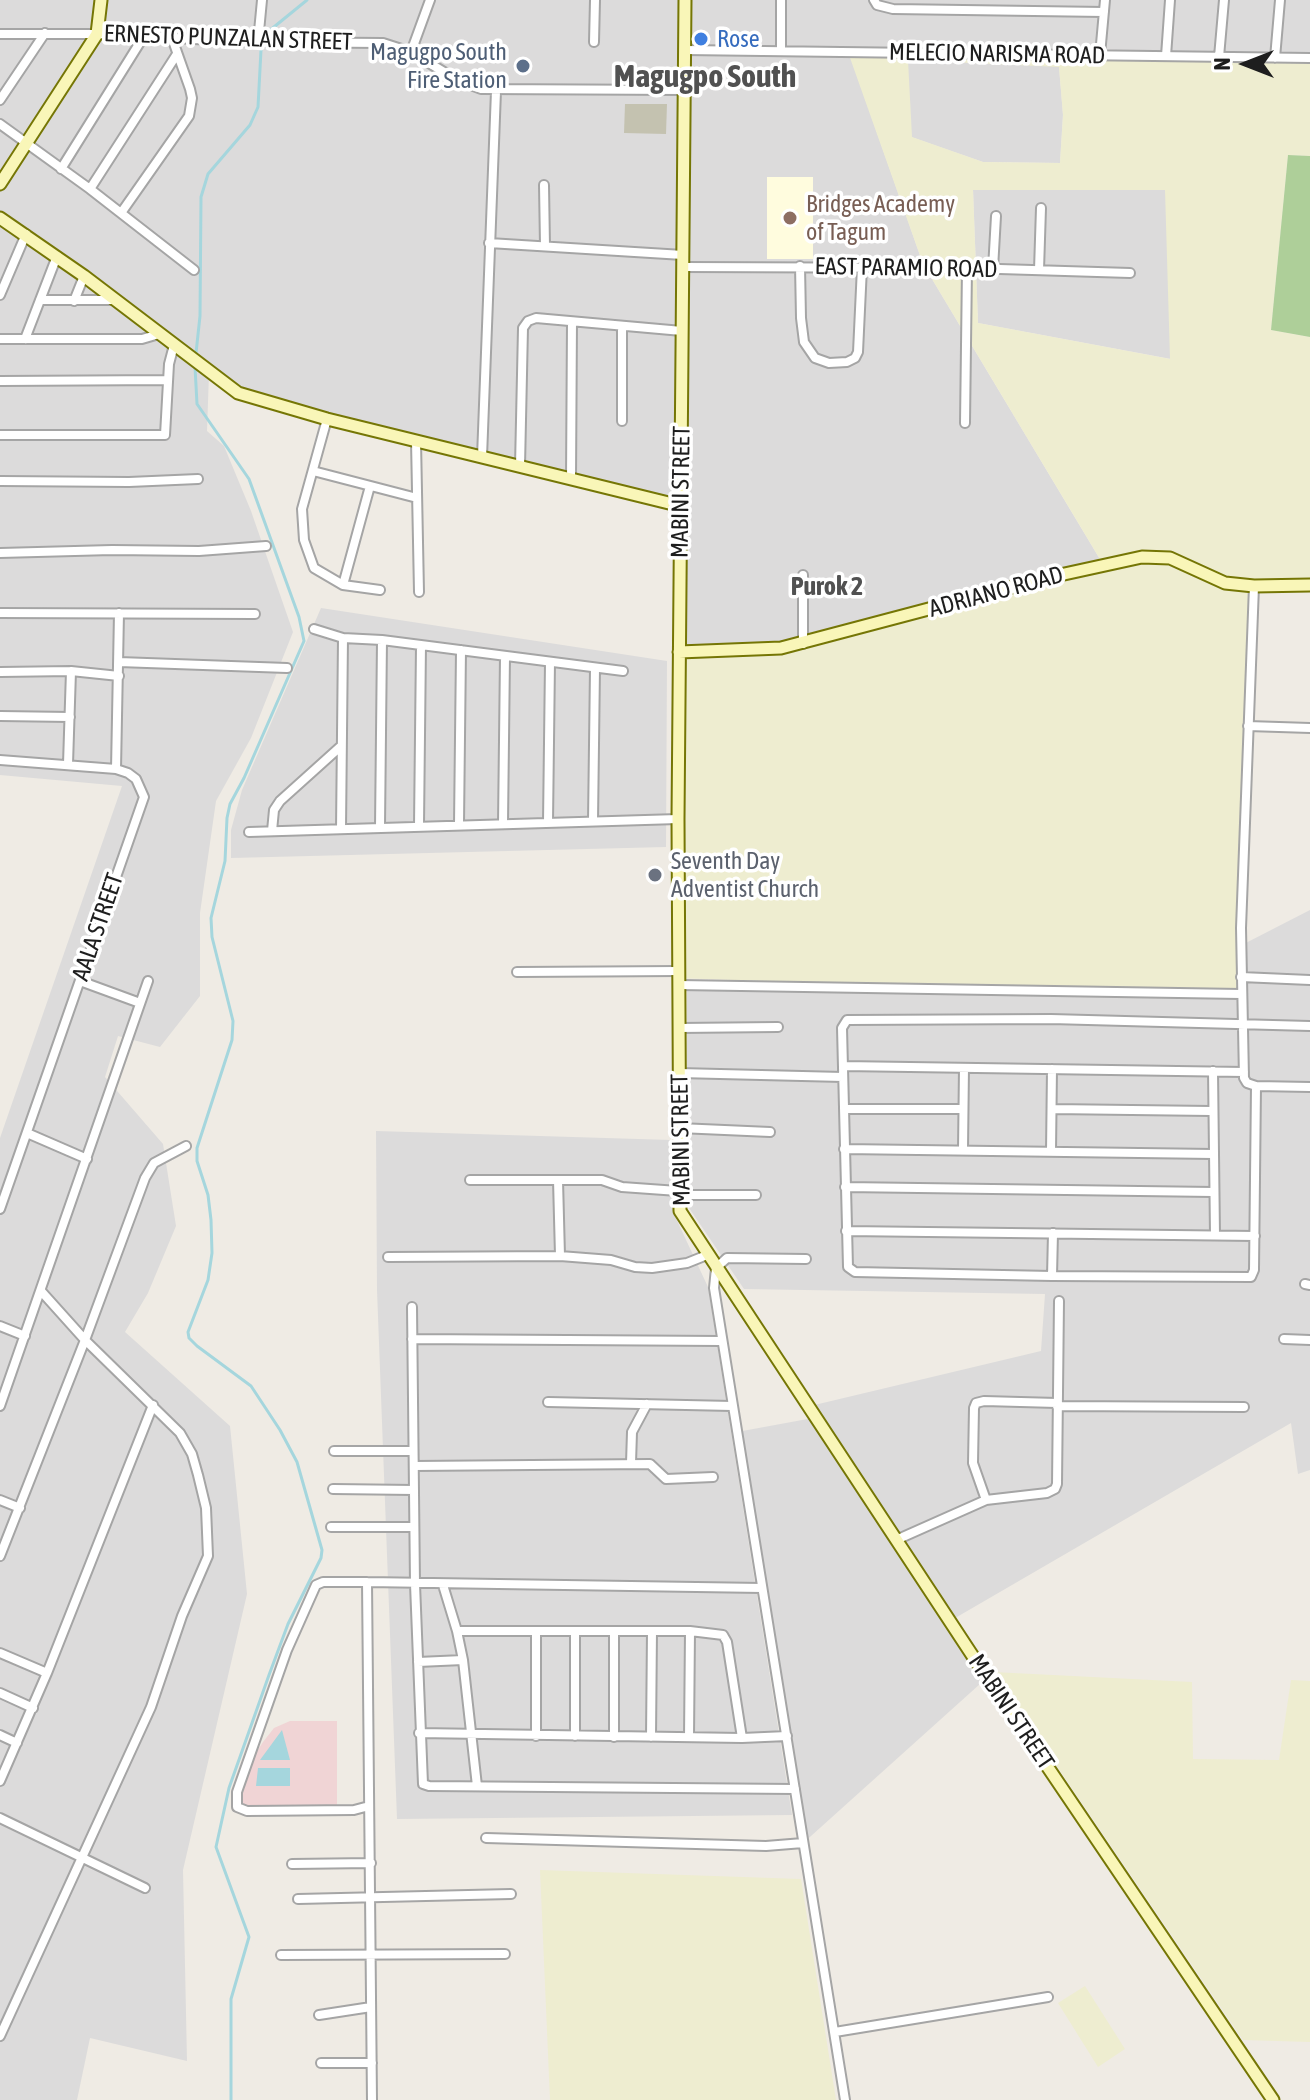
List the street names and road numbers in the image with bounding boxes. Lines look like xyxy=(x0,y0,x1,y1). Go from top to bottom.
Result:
street label: ERNESTO PUNZALAN STREET xyxy=(103,19,353,57)
street label: MELECIO NARISMA ROAD xyxy=(889,38,1105,70)
street label: EAST PARAMIO ROAD xyxy=(814,252,998,284)
street label: MABINI STREET xyxy=(665,426,697,558)
street label: ADRIANO ROAD xyxy=(926,560,1066,624)
street label: AALA STREET xyxy=(66,870,130,984)
street label: MABINI STREET xyxy=(665,1074,697,1206)
street label: MABINI STREET xyxy=(962,1649,1060,1775)

